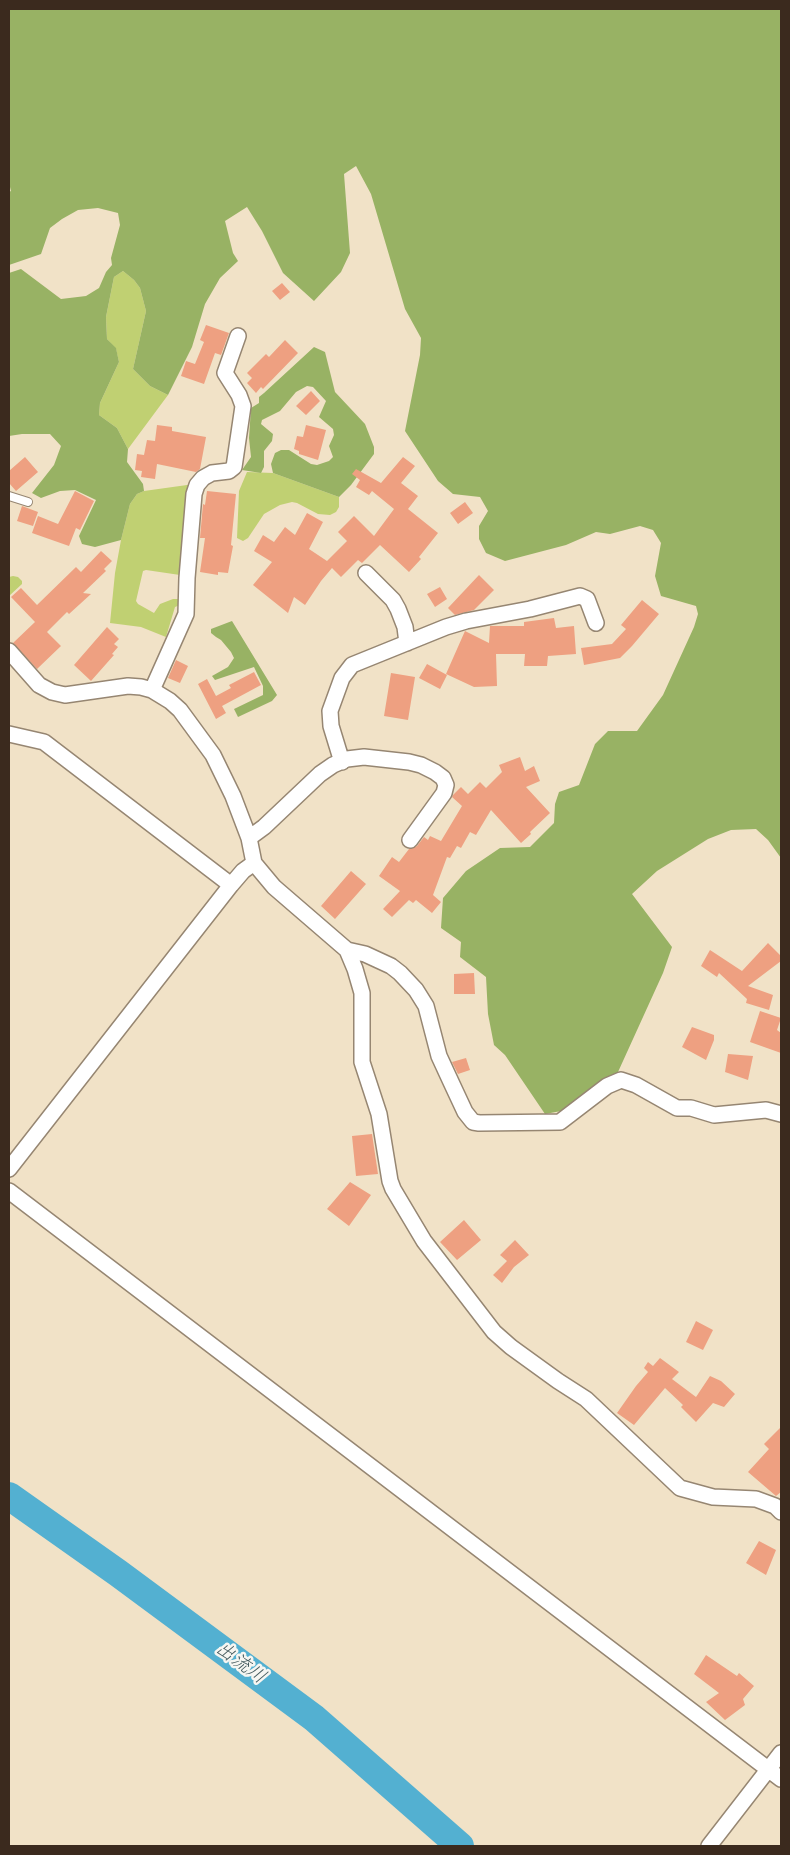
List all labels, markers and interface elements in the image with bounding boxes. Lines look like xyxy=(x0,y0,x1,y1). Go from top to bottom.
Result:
water label: 出流川 xyxy=(210,1638,270,1690)

